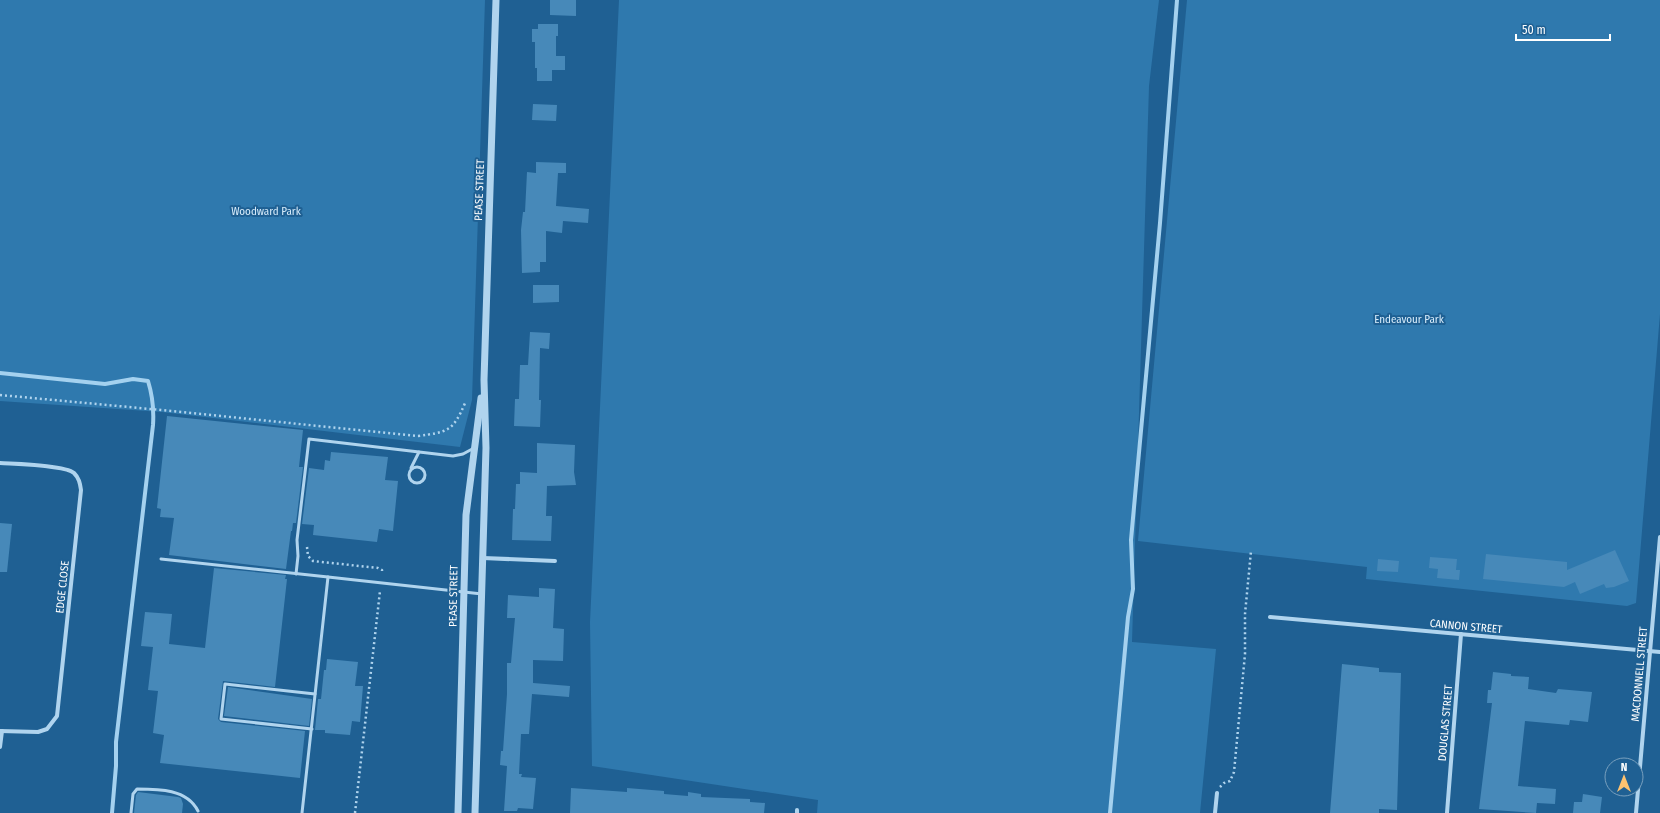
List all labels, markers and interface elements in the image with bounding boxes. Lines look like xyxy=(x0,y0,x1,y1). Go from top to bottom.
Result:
scale bar xyxy=(1516,16,1610,42)
text: 50 m xyxy=(1522,23,1546,37)
street label: PEASE STREET xyxy=(472,158,487,221)
park label: Woodward Park xyxy=(231,205,302,218)
park label: Endeavour Park xyxy=(1374,313,1445,326)
street label: EDGE CLOSE xyxy=(53,560,72,614)
street label: PEASE STREET xyxy=(446,564,461,627)
street label: CANNON STREET xyxy=(1429,617,1504,636)
street label: MACDONNELL STREET xyxy=(1629,625,1650,722)
street label: DOUGLAS STREET xyxy=(1436,683,1455,762)
north arrow xyxy=(1604,757,1644,797)
text: N xyxy=(1621,761,1627,774)

